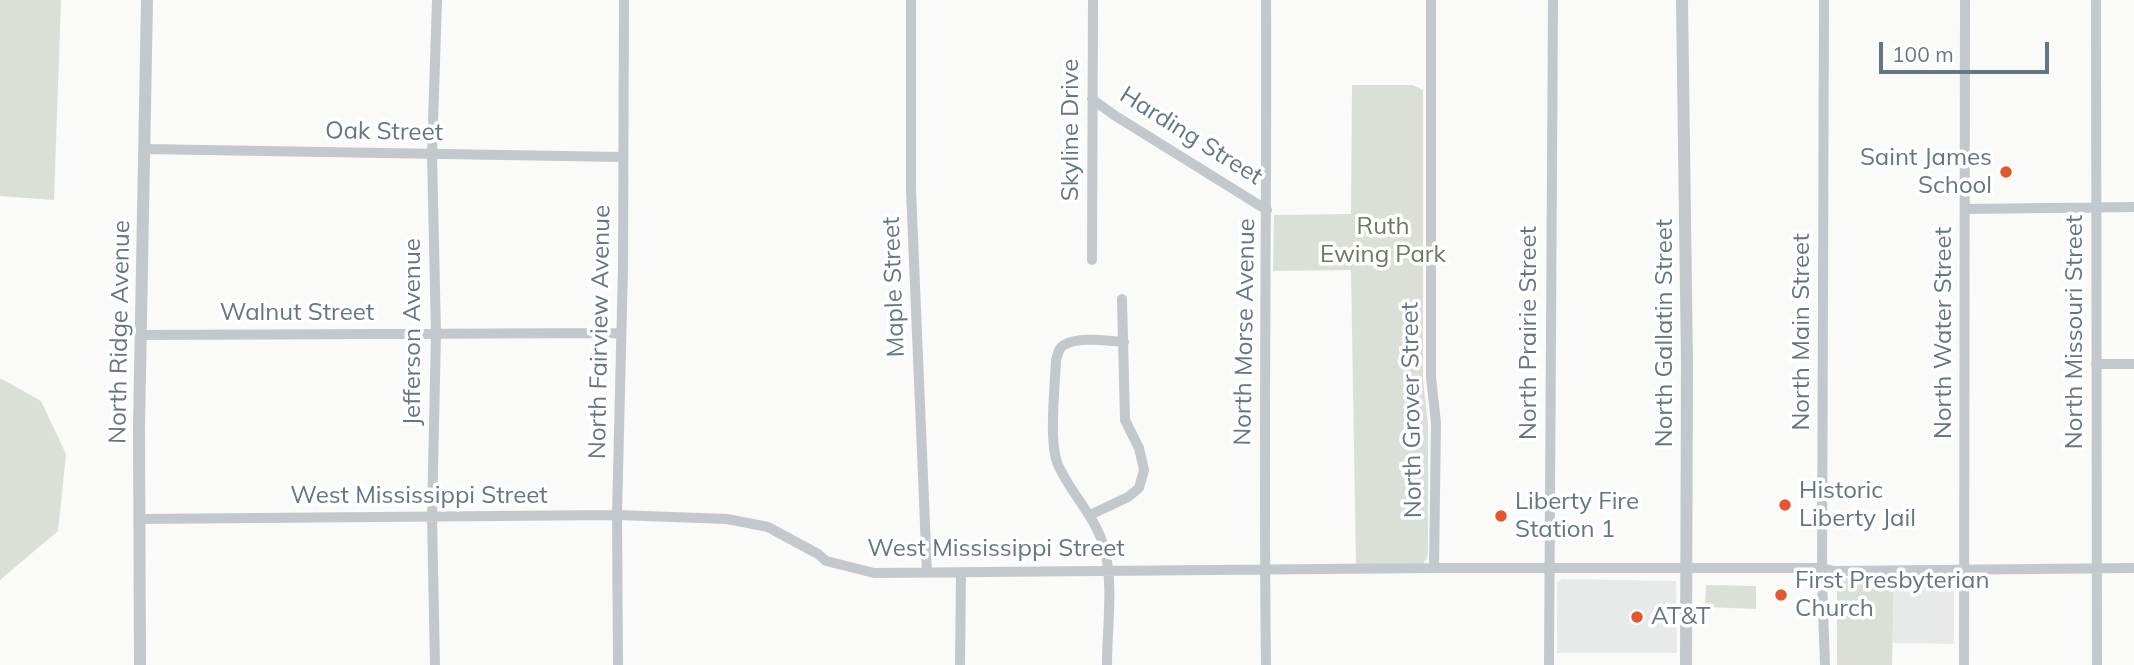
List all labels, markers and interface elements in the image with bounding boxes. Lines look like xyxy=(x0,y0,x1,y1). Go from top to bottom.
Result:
scale bar xyxy=(1882,28,2052,72)
text: 100 m xyxy=(1892,41,1954,67)
street label: Skyline Drive xyxy=(1057,59,1085,201)
street label: Harding Street xyxy=(1114,81,1268,191)
street label: Oak Street xyxy=(325,117,443,147)
place label: Saint James School xyxy=(1860,144,1992,200)
marker: Saint James School xyxy=(1998,164,2014,180)
street label: North Fairview Avenue xyxy=(583,205,617,459)
park label: Ruth Ewing Park xyxy=(1320,213,1446,269)
street label: North Missouri Street xyxy=(2061,215,2089,449)
street label: Maple Street xyxy=(877,216,911,358)
street label: North Morse Avenue xyxy=(1229,218,1261,446)
street label: North Gallatin Street xyxy=(1651,219,1679,447)
street label: North Ridge Avenue xyxy=(104,220,136,444)
street label: North Prairie Street xyxy=(1515,226,1543,440)
street label: North Water Street xyxy=(1930,227,1958,439)
street label: North Main Street xyxy=(1788,233,1816,431)
street label: Jefferson Avenue xyxy=(399,238,427,426)
street label: Walnut Street xyxy=(220,299,374,327)
street label: North Grover Street xyxy=(1396,302,1428,518)
place label: Historic Liberty Jail xyxy=(1799,477,1916,533)
street label: West Mississippi Street xyxy=(290,482,548,510)
place label: Liberty Fire Station 1 xyxy=(1515,488,1639,544)
marker: Historic Liberty Jail xyxy=(1777,497,1793,513)
marker: Liberty Fire Station 1 xyxy=(1493,508,1509,524)
street label: West Mississippi Street xyxy=(867,535,1125,563)
place label: First Presbyterian Church xyxy=(1795,567,1990,623)
marker: First Presbyterian Church xyxy=(1773,587,1789,603)
place label: AT&T xyxy=(1651,603,1711,631)
marker: AT&T xyxy=(1629,609,1645,625)

